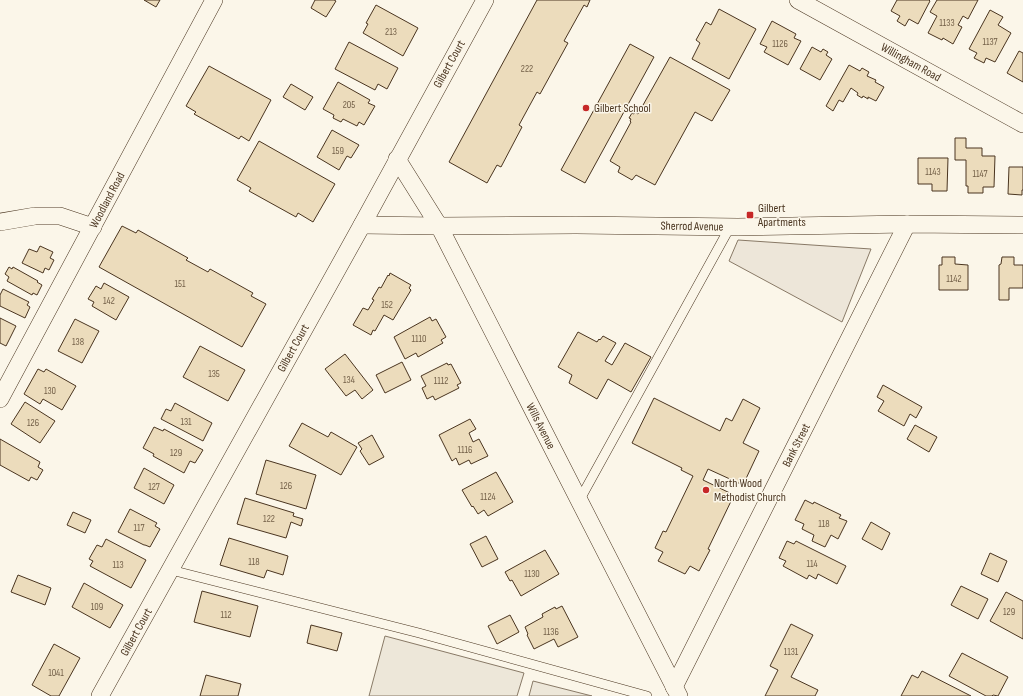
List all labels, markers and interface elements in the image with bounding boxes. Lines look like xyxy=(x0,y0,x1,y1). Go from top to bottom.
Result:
house number: 1133 xyxy=(939,17,955,29)
house number: 213 xyxy=(385,26,397,38)
house number: 1137 xyxy=(982,36,998,48)
street label: Gilbert Court xyxy=(430,37,469,91)
house number: 1126 xyxy=(772,38,788,50)
street label: Willingham Road xyxy=(878,40,943,85)
house number: 222 xyxy=(521,63,533,75)
house number: 205 xyxy=(343,99,355,111)
place label: Gilbert School xyxy=(594,101,651,116)
marker: Gilbert School xyxy=(581,103,591,113)
house number: 159 xyxy=(332,145,344,157)
house number: 1143 xyxy=(925,166,941,178)
house number: 1147 xyxy=(972,168,988,180)
street label: Woodland Road xyxy=(86,170,128,231)
place label: Gilbert Apartments xyxy=(757,201,806,230)
marker: Gilbert Apartments xyxy=(745,210,755,220)
street label: Sherrod Avenue xyxy=(660,218,724,235)
house number: 1142 xyxy=(946,273,962,285)
house number: 151 xyxy=(174,278,186,290)
house number: 142 xyxy=(103,295,115,307)
house number: 152 xyxy=(381,299,393,311)
street label: Gilbert Court xyxy=(274,321,313,375)
house number: 1110 xyxy=(412,333,426,345)
house number: 138 xyxy=(72,336,84,348)
house number: 135 xyxy=(208,368,220,380)
house number: 134 xyxy=(343,374,355,386)
house number: 1112 xyxy=(434,375,448,387)
house number: 130 xyxy=(44,385,56,397)
street label: Wills Avenue xyxy=(523,401,559,452)
house number: 131 xyxy=(180,416,192,428)
house number: 126 xyxy=(27,417,39,429)
street label: Bank Street xyxy=(779,421,814,470)
house number: 1116 xyxy=(458,444,472,456)
house number: 129 xyxy=(170,447,182,459)
place label: North Wood Methodist Church xyxy=(714,476,786,505)
house number: 126 xyxy=(280,480,292,492)
house number: 127 xyxy=(148,481,160,493)
marker: North Wood Methodist Church xyxy=(701,485,711,495)
house number: 1124 xyxy=(480,491,496,503)
house number: 122 xyxy=(263,513,275,525)
house number: 118 xyxy=(818,518,830,530)
house number: 117 xyxy=(134,522,144,534)
house number: 118 xyxy=(248,556,260,568)
house number: 114 xyxy=(806,558,818,570)
house number: 113 xyxy=(112,559,124,571)
house number: 1130 xyxy=(524,568,540,580)
house number: 109 xyxy=(91,601,103,613)
street label: Gilbert Court xyxy=(117,605,156,659)
house number: 129 xyxy=(1003,606,1015,618)
house number: 112 xyxy=(220,609,232,621)
house number: 1136 xyxy=(543,626,559,638)
house number: 1131 xyxy=(784,646,799,658)
house number: 1041 xyxy=(48,667,64,679)

